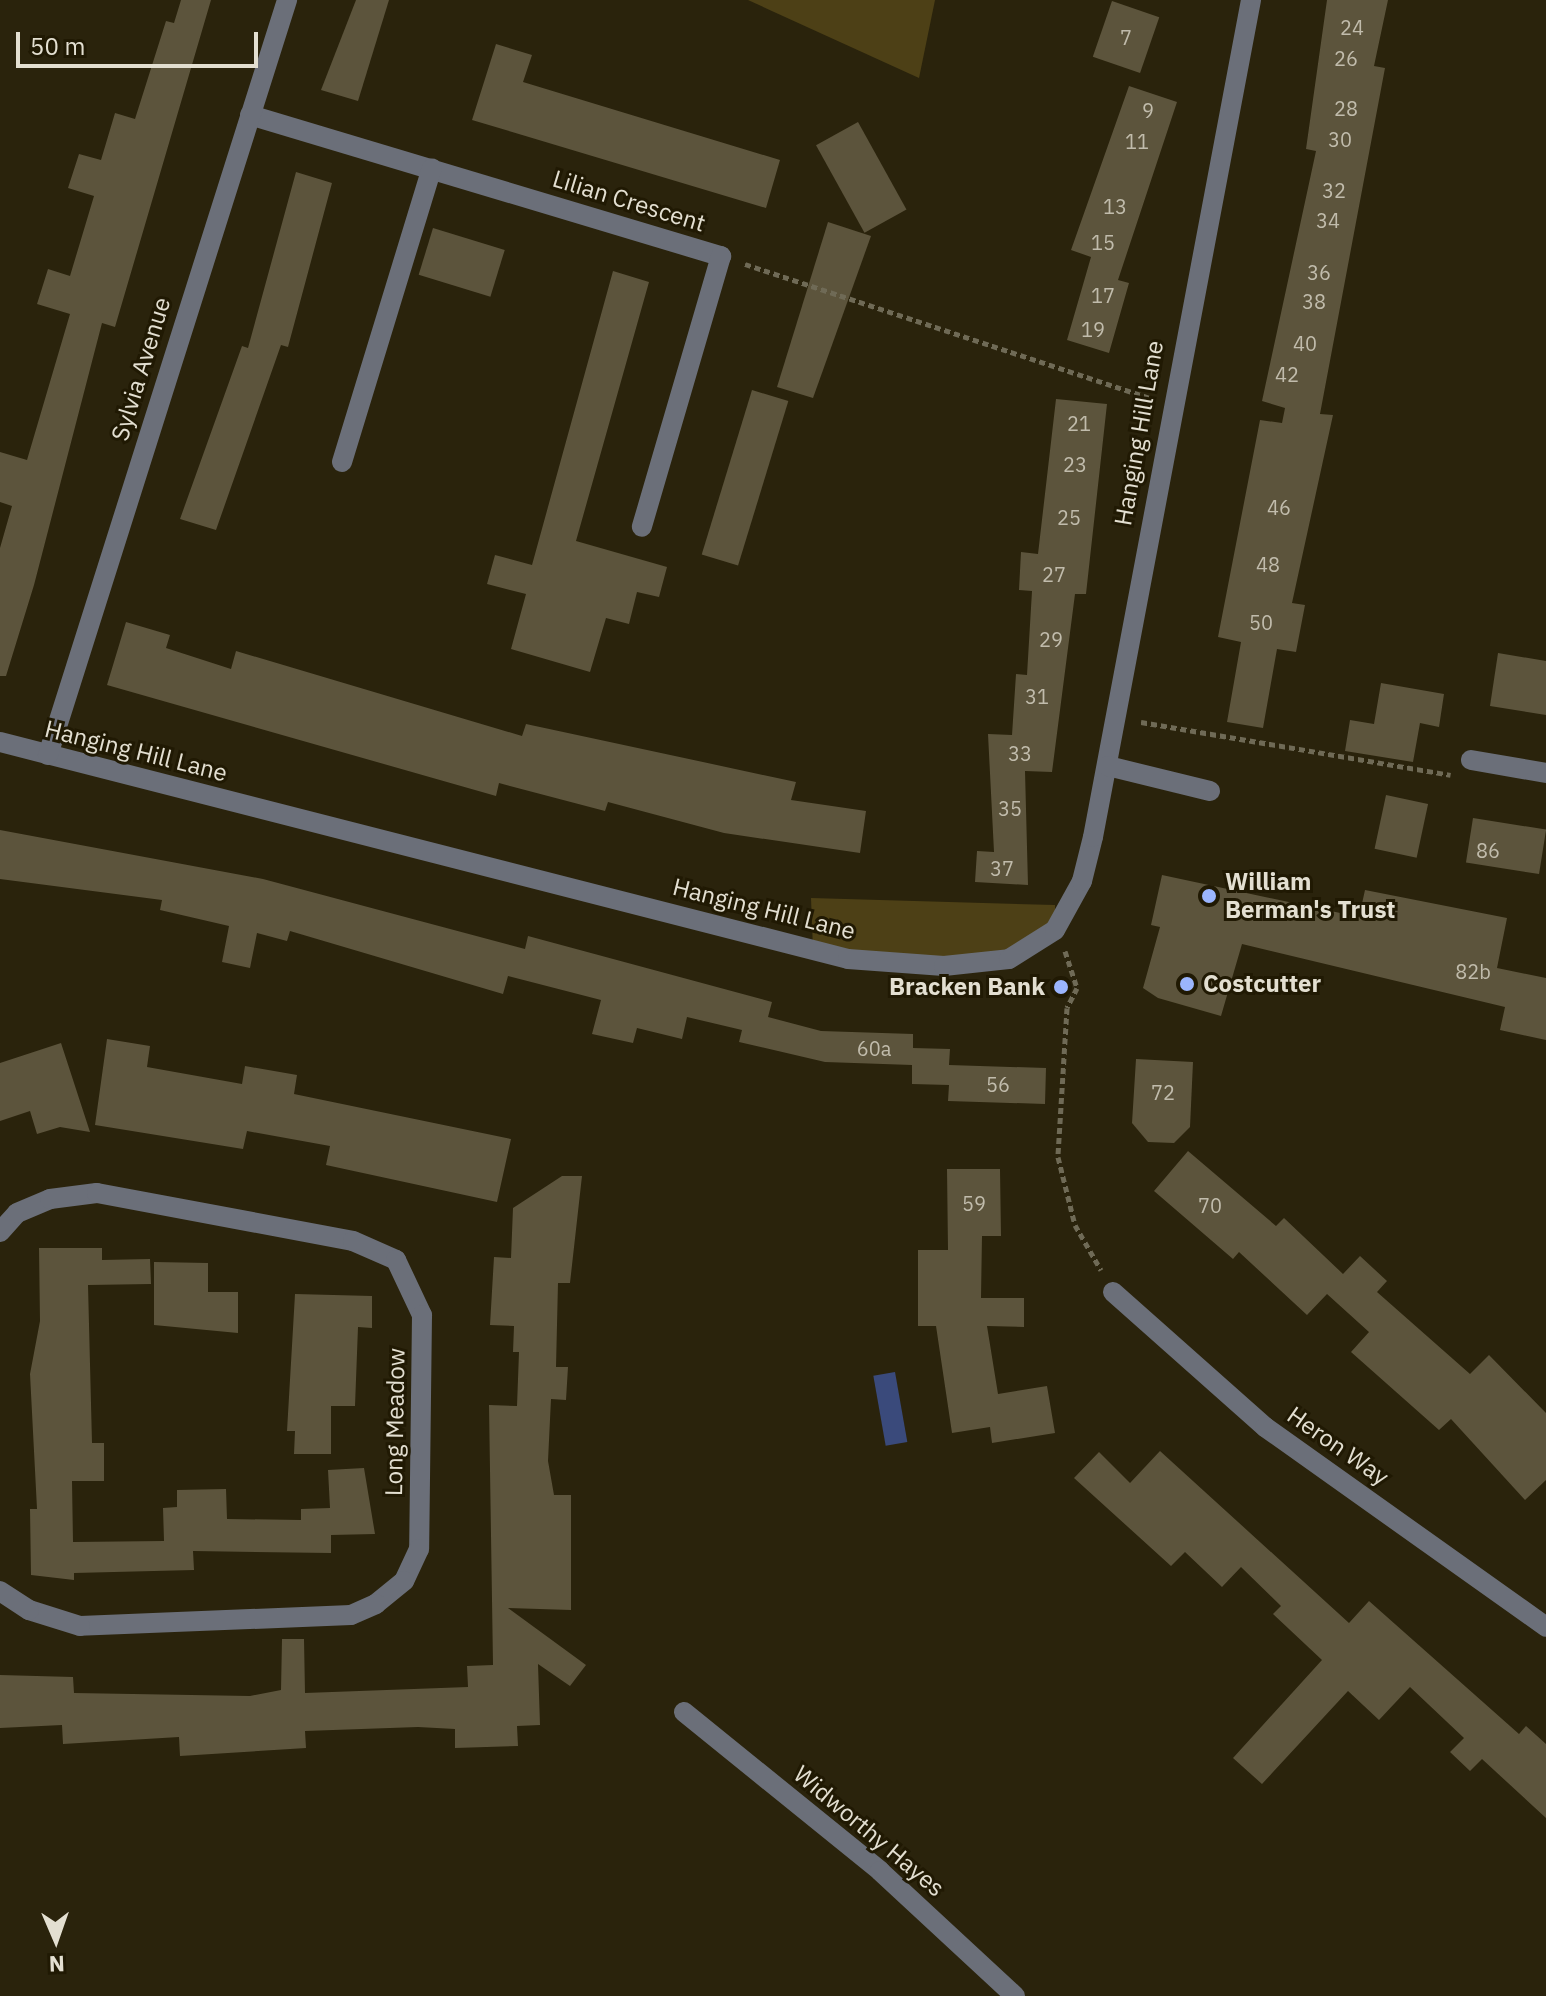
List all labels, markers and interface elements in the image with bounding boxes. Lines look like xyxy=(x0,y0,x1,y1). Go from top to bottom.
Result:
house number: 24 xyxy=(1340,15,1364,39)
scale bar xyxy=(20,16,262,66)
house number: 7 xyxy=(1120,25,1132,49)
text: 50 m xyxy=(30,30,85,62)
house number: 26 xyxy=(1334,46,1358,70)
house number: 28 xyxy=(1334,96,1358,120)
house number: 9 xyxy=(1142,98,1154,122)
house number: 30 xyxy=(1328,127,1352,151)
house number: 11 xyxy=(1125,129,1149,153)
street label: Lilian Crescent xyxy=(549,164,709,238)
house number: 32 xyxy=(1322,178,1346,202)
house number: 13 xyxy=(1103,194,1127,218)
house number: 34 xyxy=(1316,208,1340,232)
house number: 15 xyxy=(1091,230,1115,254)
house number: 36 xyxy=(1307,260,1331,284)
house number: 17 xyxy=(1091,283,1115,307)
house number: 38 xyxy=(1302,289,1326,313)
street label: Sylvia Avenue xyxy=(106,294,176,444)
house number: 19 xyxy=(1081,317,1105,341)
house number: 40 xyxy=(1293,331,1317,355)
street label: Hanging Hill Lane xyxy=(1109,338,1169,528)
house number: 42 xyxy=(1275,362,1299,386)
house number: 21 xyxy=(1067,411,1091,435)
house number: 23 xyxy=(1063,452,1087,476)
house number: 46 xyxy=(1267,495,1291,519)
house number: 25 xyxy=(1057,505,1081,529)
house number: 48 xyxy=(1256,552,1280,576)
house number: 27 xyxy=(1042,562,1066,586)
house number: 50 xyxy=(1249,610,1273,634)
house number: 29 xyxy=(1039,627,1063,651)
house number: 31 xyxy=(1025,684,1049,708)
street label: Hanging Hill Lane xyxy=(42,714,230,788)
house number: 33 xyxy=(1008,741,1032,765)
house number: 35 xyxy=(998,796,1022,820)
house number: 86 xyxy=(1476,838,1500,862)
house number: 37 xyxy=(990,856,1014,880)
place label: William Berman's Trust xyxy=(1225,868,1395,924)
street label: Hanging Hill Lane xyxy=(670,872,858,946)
marker: William Berman's Trust xyxy=(1200,887,1218,905)
house number: 82b xyxy=(1455,959,1491,983)
place label: Costcutter xyxy=(1203,970,1321,998)
place label: Bracken Bank xyxy=(889,973,1045,1001)
marker: Costcutter xyxy=(1178,975,1196,993)
marker: Bracken Bank xyxy=(1052,978,1070,996)
house number: 60a xyxy=(857,1036,891,1060)
house number: 56 xyxy=(986,1072,1010,1096)
house number: 72 xyxy=(1151,1080,1175,1104)
house number: 59 xyxy=(962,1191,986,1215)
house number: 70 xyxy=(1198,1193,1222,1217)
street label: Long Meadow xyxy=(379,1348,411,1496)
street label: Heron Way xyxy=(1282,1401,1394,1491)
street label: Widworthy Hayes xyxy=(788,1760,950,1902)
north arrow xyxy=(16,1900,96,1980)
text: N xyxy=(48,1950,65,1979)

